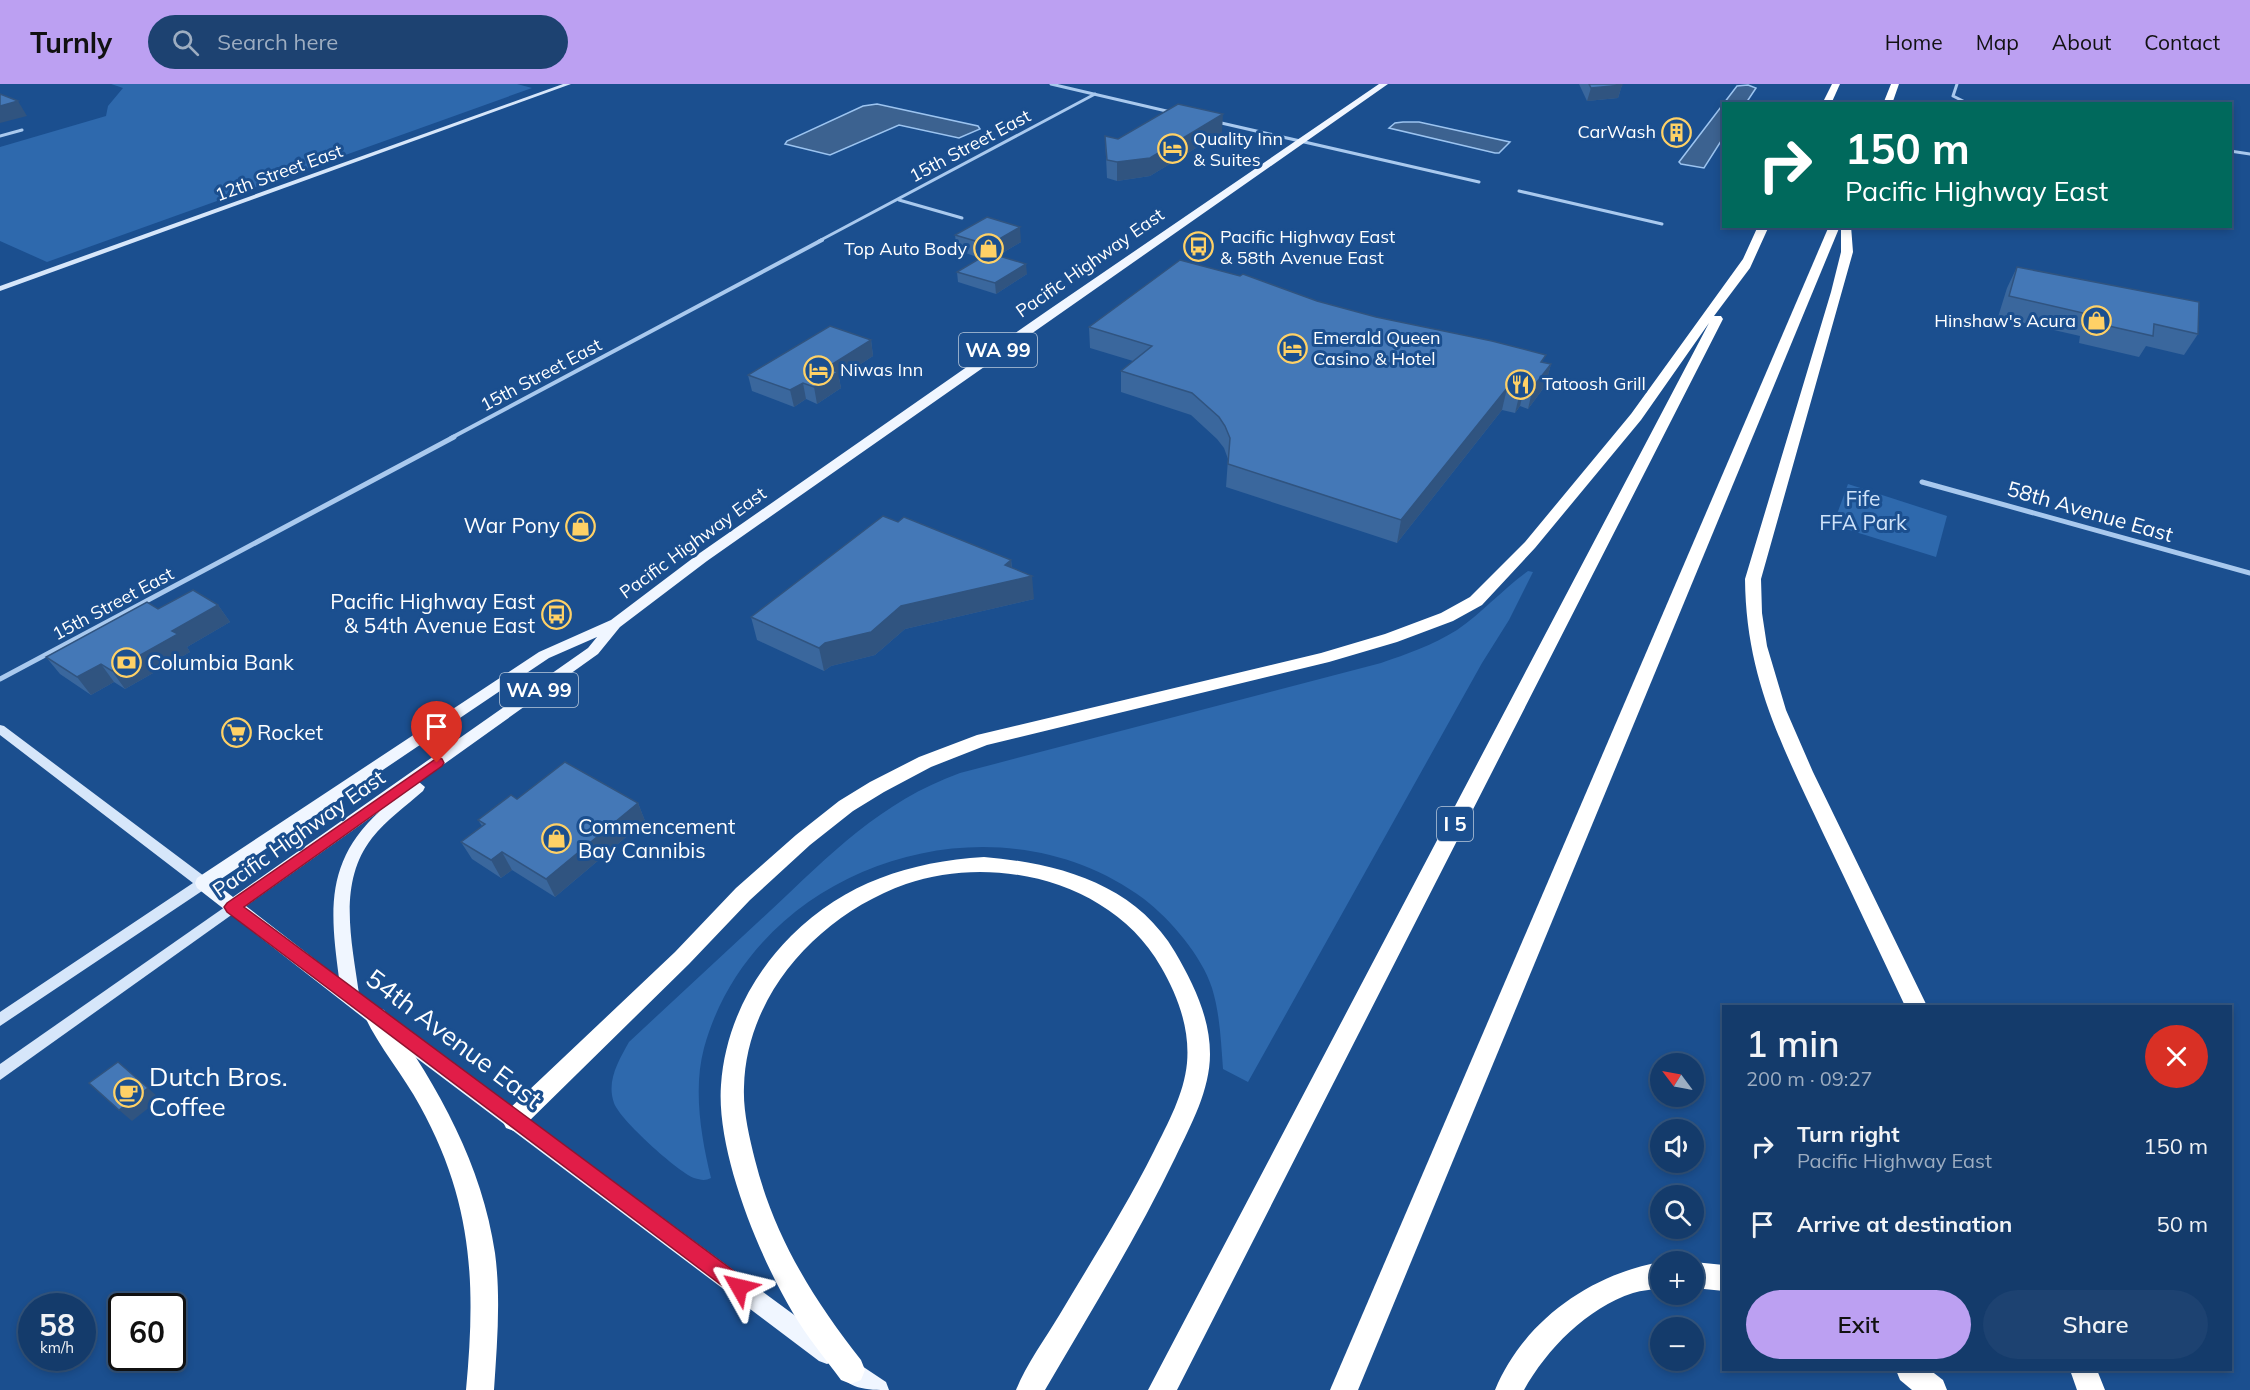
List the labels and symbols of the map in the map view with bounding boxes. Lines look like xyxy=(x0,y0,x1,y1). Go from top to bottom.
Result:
street label: 15th Street East xyxy=(905,104,1034,187)
building icon: CarWash xyxy=(1661,116,1693,148)
place label: CarWash xyxy=(1577,120,1656,143)
place label: Quality Inn & Suites xyxy=(1193,127,1283,171)
hotel icon: Quality Inn & Suites xyxy=(1156,133,1188,165)
street label: 12th Street East xyxy=(212,139,346,206)
street label: Pacific Highway East xyxy=(1011,203,1168,322)
place label: Pacific Highway East & 58th Avenue East xyxy=(1220,225,1395,269)
bus stop icon: Pacific Highway East & 58th Avenue East xyxy=(1183,231,1215,263)
shop icon: Top Auto Body xyxy=(972,233,1004,265)
place label: Top Auto Body xyxy=(844,237,967,260)
shop icon: Hinshaw's Acura xyxy=(2081,305,2113,337)
place label: Hinshaw's Acura xyxy=(1934,309,2076,332)
place label: Emerald Queen Casino & Hotel xyxy=(1313,326,1441,370)
hotel icon: Emerald Queen Casino & Hotel xyxy=(1276,332,1308,364)
street label: 15th Street East xyxy=(476,333,605,416)
road number: WA 99 xyxy=(959,333,1037,367)
hotel icon: Niwas Inn xyxy=(803,354,835,386)
place label: Niwas Inn xyxy=(840,358,923,381)
restaurant icon: Tatoosh Grill xyxy=(1505,368,1537,400)
place label: Tatoosh Grill xyxy=(1542,372,1646,395)
street label: 58th Avenue East xyxy=(2004,475,2176,547)
street label: Pacific Highway East xyxy=(615,482,770,603)
park label: Fife FFA Park xyxy=(1819,485,1907,535)
shop icon: War Pony xyxy=(565,510,597,542)
place label: War Pony xyxy=(464,512,560,538)
street label: 15th Street East xyxy=(48,562,177,645)
place label: Pacific Highway East & 54th Avenue East xyxy=(330,588,535,638)
bus stop icon: Pacific Highway East & 54th Avenue East xyxy=(540,598,572,630)
bank icon: Columbia Bank xyxy=(110,647,142,679)
place label: Columbia Bank xyxy=(147,649,294,675)
road number: WA 99 xyxy=(500,673,578,707)
pin xyxy=(411,701,462,763)
supermarket icon: Rocket xyxy=(220,717,252,749)
place label: Rocket xyxy=(257,719,323,745)
street label: Pacific Highway East xyxy=(207,764,390,903)
road number: I 5 xyxy=(1437,807,1473,841)
place label: Commencement Bay Cannibis xyxy=(578,813,735,863)
shop icon: Commencement Bay Cannibis xyxy=(541,823,573,855)
street label: 54th Avenue East xyxy=(360,962,549,1116)
north arrow xyxy=(1650,1053,1704,1107)
place label: Dutch Bros. Coffee xyxy=(149,1060,288,1123)
cafe icon: Dutch Bros. Coffee xyxy=(112,1076,144,1108)
position arrow xyxy=(707,1255,771,1319)
speed limit sign: 60 xyxy=(108,1293,186,1371)

